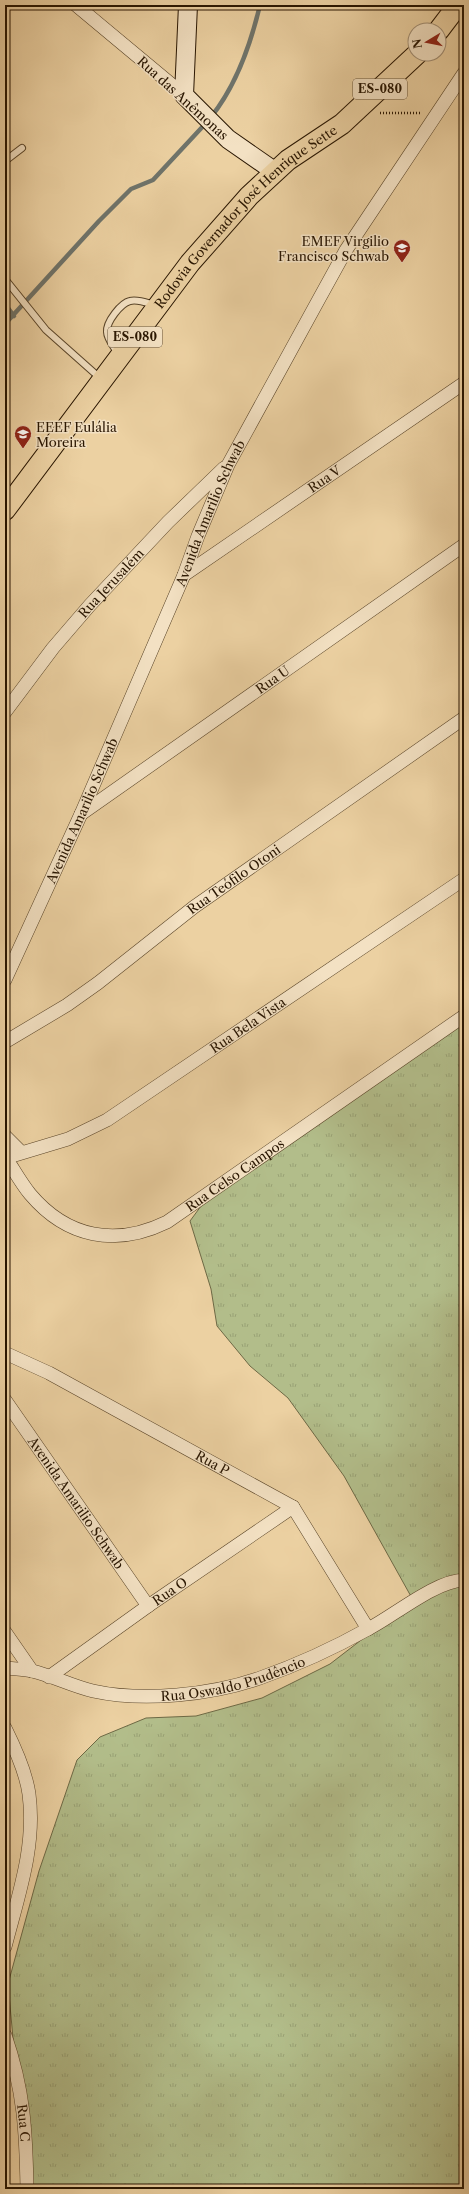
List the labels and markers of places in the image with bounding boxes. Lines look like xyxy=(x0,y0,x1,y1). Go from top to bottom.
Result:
place label: EMEF Virgilio Francisco Schwab xyxy=(278,233,389,264)
school or university icon: EMEF Virgilio Francisco Schwab xyxy=(392,238,412,263)
place label: EEEF Eulália Moreira xyxy=(36,419,117,450)
school or university icon: EEEF Eulália Moreira xyxy=(13,424,33,449)

